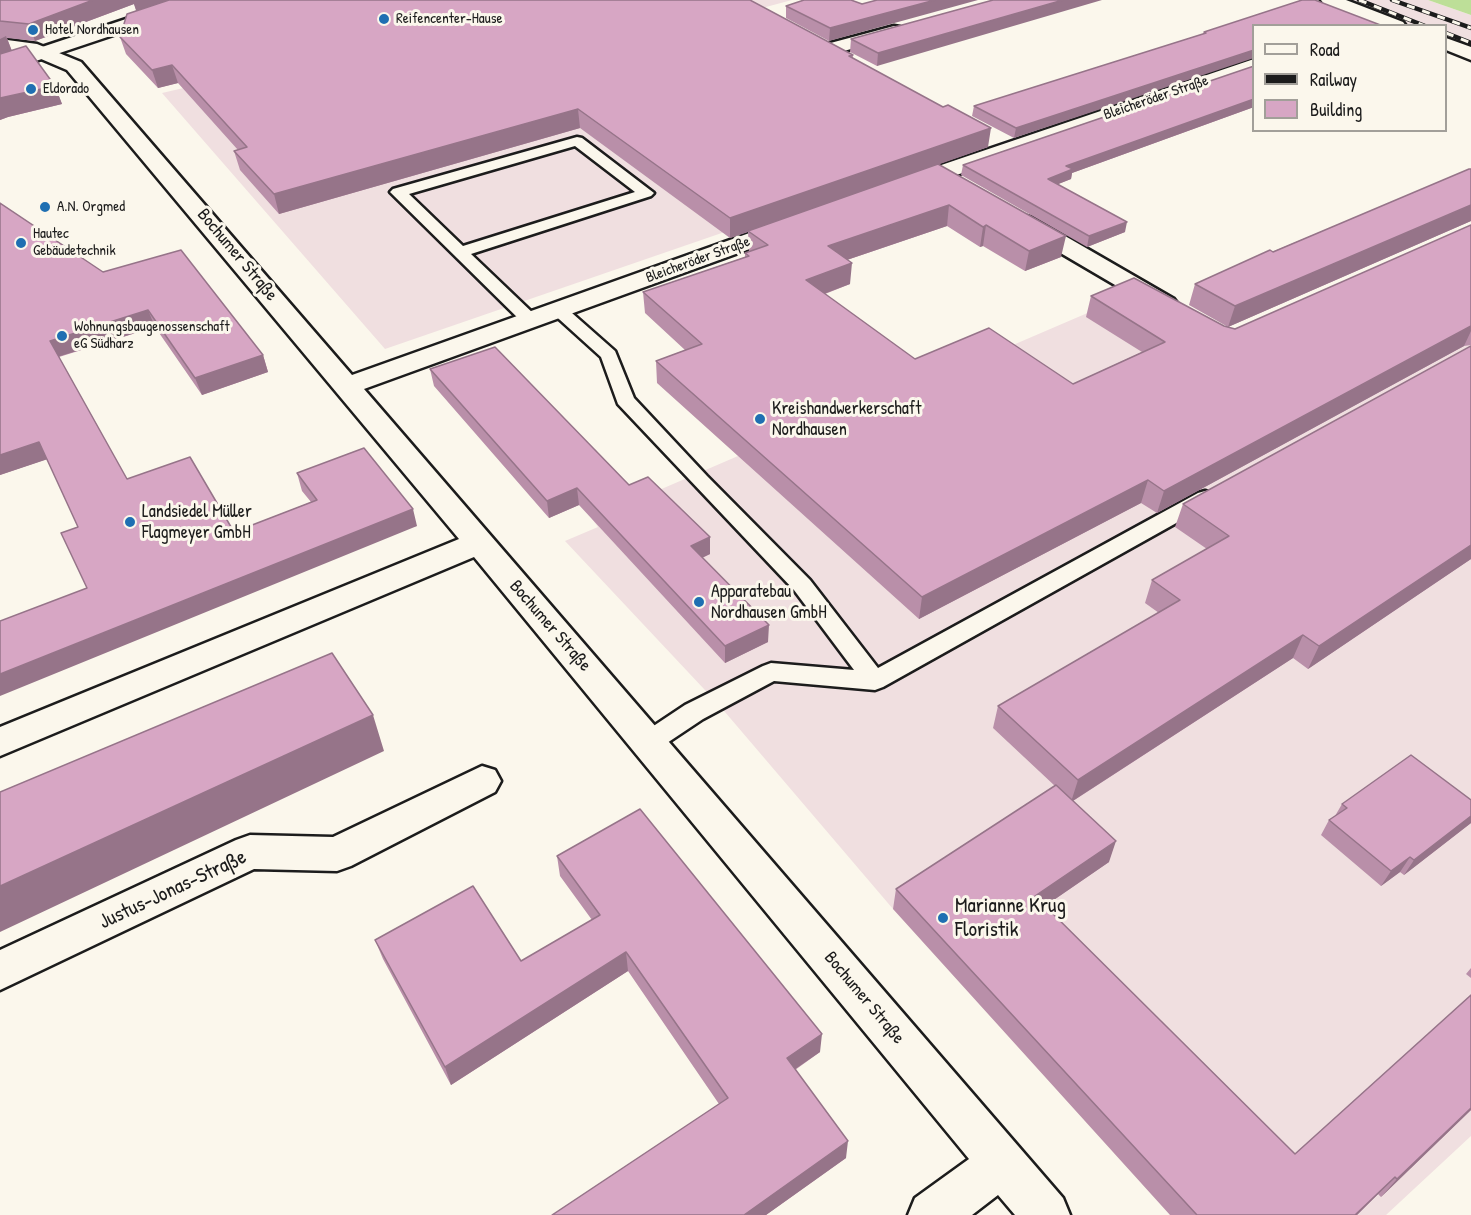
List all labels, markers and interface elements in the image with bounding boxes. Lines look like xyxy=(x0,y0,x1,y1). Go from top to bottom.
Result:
place label: Reifencenter-Hause xyxy=(396,10,502,28)
marker: Reifencenter-Hause xyxy=(377,12,391,26)
place label: Hotel Nordhausen xyxy=(45,21,139,39)
marker: Hotel Nordhausen xyxy=(26,23,40,37)
legend xyxy=(1252,24,1447,132)
text: Road xyxy=(1310,37,1340,62)
text: Railway xyxy=(1310,67,1357,92)
street label: Bleicheröder Straße xyxy=(1101,72,1211,124)
place label: Eldorado xyxy=(43,80,89,98)
marker: Eldorado xyxy=(24,82,38,96)
text: Building xyxy=(1310,97,1362,122)
place label: A.N. Orgmed xyxy=(57,198,125,216)
marker: A.N. Orgmed xyxy=(38,200,52,214)
street label: Bochumer Straße xyxy=(192,204,282,306)
place label: Hautec Gebäudetechnik xyxy=(33,225,116,260)
street label: Bleicheröder Straße xyxy=(643,233,753,287)
marker: Hautec Gebäudetechnik xyxy=(14,236,28,250)
place label: Wohnungsbaugenossenschaft eG Südharz xyxy=(74,318,230,353)
marker: Wohnungsbaugenossenschaft eG Südharz xyxy=(55,329,69,343)
place label: Kreishandwerkerschaft Nordhausen xyxy=(772,398,921,440)
marker: Kreishandwerkerschaft Nordhausen xyxy=(753,412,767,426)
place label: Landsiedel Müller Flagmeyer GmbH xyxy=(142,501,252,544)
marker: Landsiedel Müller Flagmeyer GmbH xyxy=(123,515,137,529)
street label: Bochumer Straße xyxy=(505,576,595,676)
place label: Apparatebau Nordhausen GmbH xyxy=(711,581,827,624)
marker: Apparatebau Nordhausen GmbH xyxy=(692,595,706,609)
street label: Justus-Jonas-Straße xyxy=(95,845,251,935)
place label: Marianne Krug Floristik xyxy=(955,893,1066,943)
marker: Marianne Krug Floristik xyxy=(936,911,950,925)
street label: Bochumer Straße xyxy=(819,947,909,1049)

